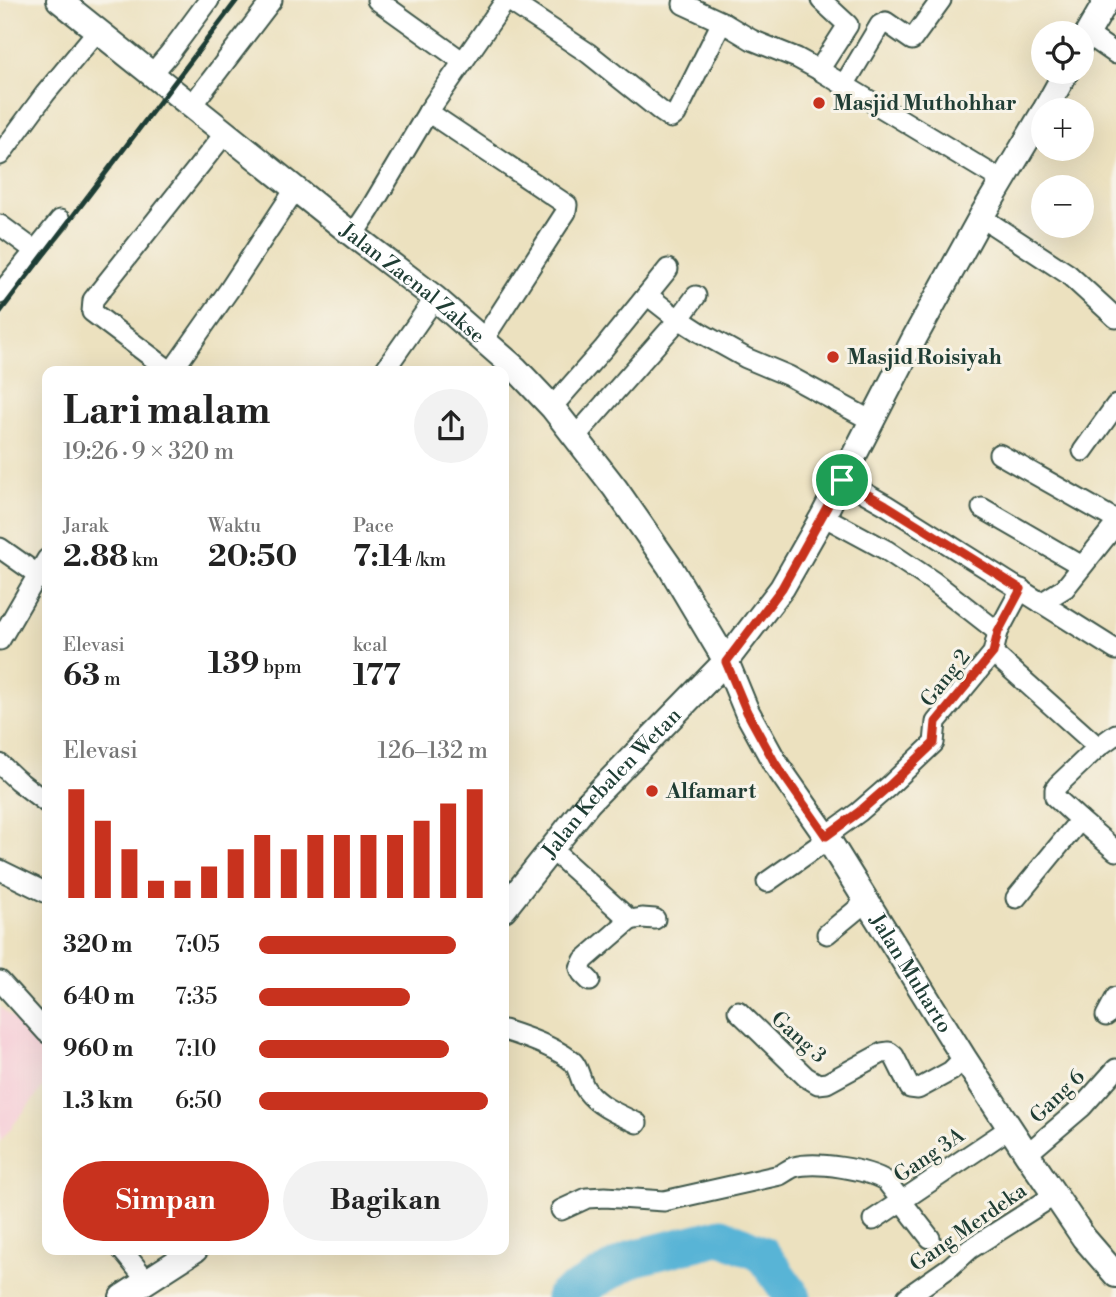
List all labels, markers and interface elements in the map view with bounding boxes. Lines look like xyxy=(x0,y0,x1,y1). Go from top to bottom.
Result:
map controls xyxy=(1031,21,1094,238)
button: locate xyxy=(1031,21,1094,84)
place label: Masjid Muthohhar xyxy=(833,91,1017,117)
marker: Masjid Muthohhar xyxy=(811,95,827,111)
button: + xyxy=(1031,98,1094,161)
button: − xyxy=(1031,175,1094,238)
street label: Jalan Zaenal Zakse xyxy=(334,217,490,349)
place label: Masjid Roisiyah xyxy=(847,345,1002,371)
marker: Masjid Roisiyah xyxy=(825,349,841,365)
text: Lari malam xyxy=(63,388,270,435)
button: share xyxy=(414,389,488,463)
text: 19:26 · 9 × 320 m xyxy=(63,438,234,466)
pin xyxy=(812,450,872,510)
icon: arrive xyxy=(823,461,861,499)
text: Jarak xyxy=(63,514,108,538)
text: Waktu xyxy=(208,514,261,538)
text: Pace xyxy=(353,514,394,538)
text: 2.88 xyxy=(63,538,128,576)
text: 20:50 xyxy=(208,538,297,576)
text: 7:14 xyxy=(353,538,412,576)
text: km xyxy=(128,548,159,572)
text: /km xyxy=(412,548,446,572)
text: Elevasi xyxy=(63,633,125,657)
text: kcal xyxy=(353,633,387,657)
text: 139 xyxy=(208,645,259,683)
street label: Gang 2 xyxy=(915,645,976,713)
text: bpm xyxy=(259,655,302,679)
text: 63 xyxy=(63,657,100,695)
text: 177 xyxy=(353,657,401,695)
text: m xyxy=(100,667,121,691)
street label: Jalan Kebalen Wetan xyxy=(537,702,688,865)
text: Elevasi xyxy=(63,737,138,765)
text: 126–132 m xyxy=(378,737,488,765)
place label: Alfamart xyxy=(665,779,756,805)
marker: Alfamart xyxy=(644,783,660,799)
street label: Jalan Muharto xyxy=(863,908,957,1038)
text: 320 m xyxy=(63,931,133,959)
text: 7:05 xyxy=(175,931,220,959)
text: 640 m xyxy=(63,983,135,1011)
text: 7:35 xyxy=(175,983,217,1011)
street label: Gang 3 xyxy=(765,1006,831,1069)
text: 960 m xyxy=(63,1035,133,1063)
text: 7:10 xyxy=(175,1035,217,1063)
street label: Gang 6 xyxy=(1025,1064,1091,1129)
text: 1.3 km xyxy=(63,1087,133,1115)
text: 6:50 xyxy=(175,1087,222,1115)
street label: Gang 3A xyxy=(889,1122,970,1189)
button: Simpan xyxy=(63,1161,269,1241)
button: Bagikan xyxy=(283,1161,488,1241)
street label: Gang Merdeka xyxy=(905,1178,1032,1278)

